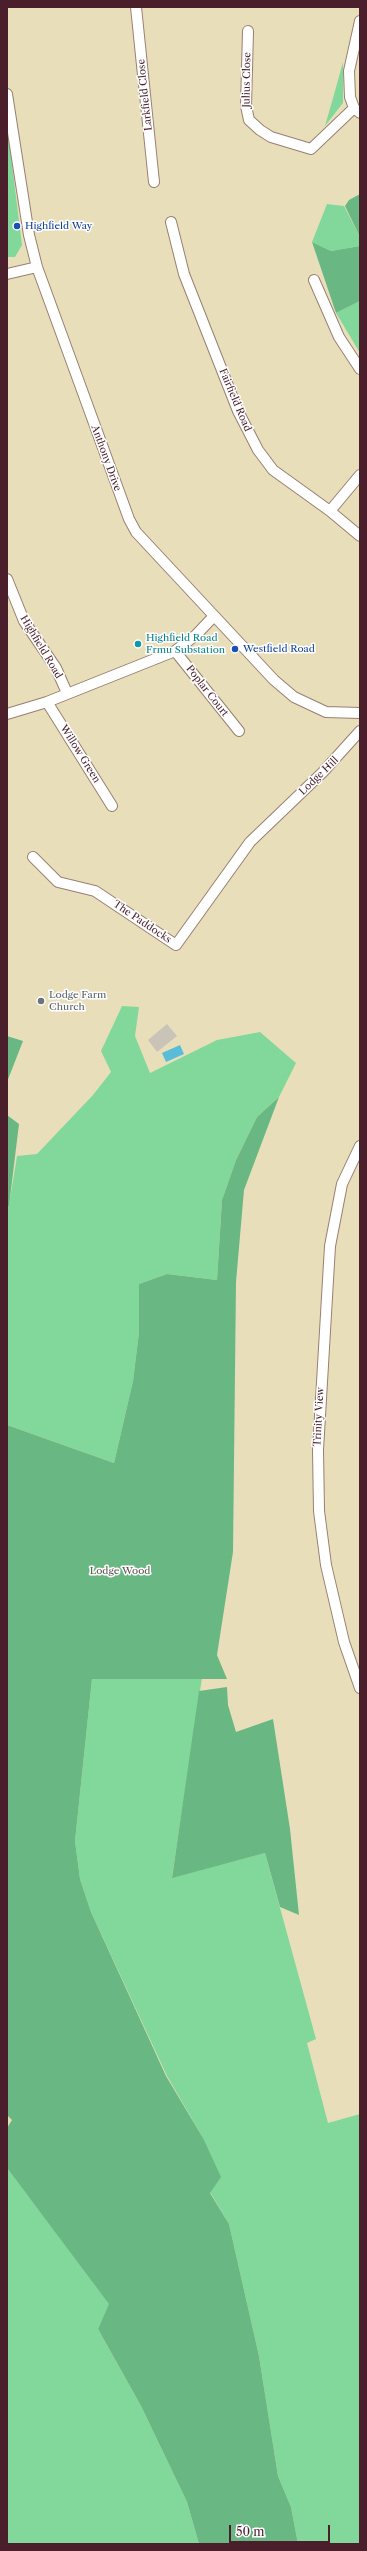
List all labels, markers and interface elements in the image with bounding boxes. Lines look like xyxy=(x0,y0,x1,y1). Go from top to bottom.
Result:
street label: Julius Close xyxy=(241,52,253,108)
street label: Larkfield Close xyxy=(135,58,155,132)
place label: Highfield Way xyxy=(25,220,92,232)
marker: Highfield Way xyxy=(12,221,22,231)
street label: Fairfield Road xyxy=(216,367,254,433)
street label: Anthony Drive xyxy=(88,423,124,493)
street label: Highfield Road xyxy=(17,613,65,681)
place label: Highfield Road Frmu Substation xyxy=(146,632,225,656)
marker: Highfield Road Frmu Substation xyxy=(133,639,143,649)
place label: Westfield Road xyxy=(243,643,315,655)
marker: Westfield Road xyxy=(230,644,240,654)
street label: Poplar Court xyxy=(183,663,231,719)
street label: Willow Green xyxy=(57,723,103,785)
street label: Lodge Hill xyxy=(297,754,341,798)
street label: The Paddocks xyxy=(111,898,173,946)
place label: Lodge Farm Church xyxy=(49,989,106,1012)
marker: Lodge Farm Church xyxy=(36,996,46,1006)
street label: Trinity View xyxy=(311,1387,327,1447)
park label: Lodge Wood xyxy=(90,1565,150,1577)
scale bar xyxy=(231,2517,332,2543)
text: 50 m xyxy=(236,2524,265,2539)

